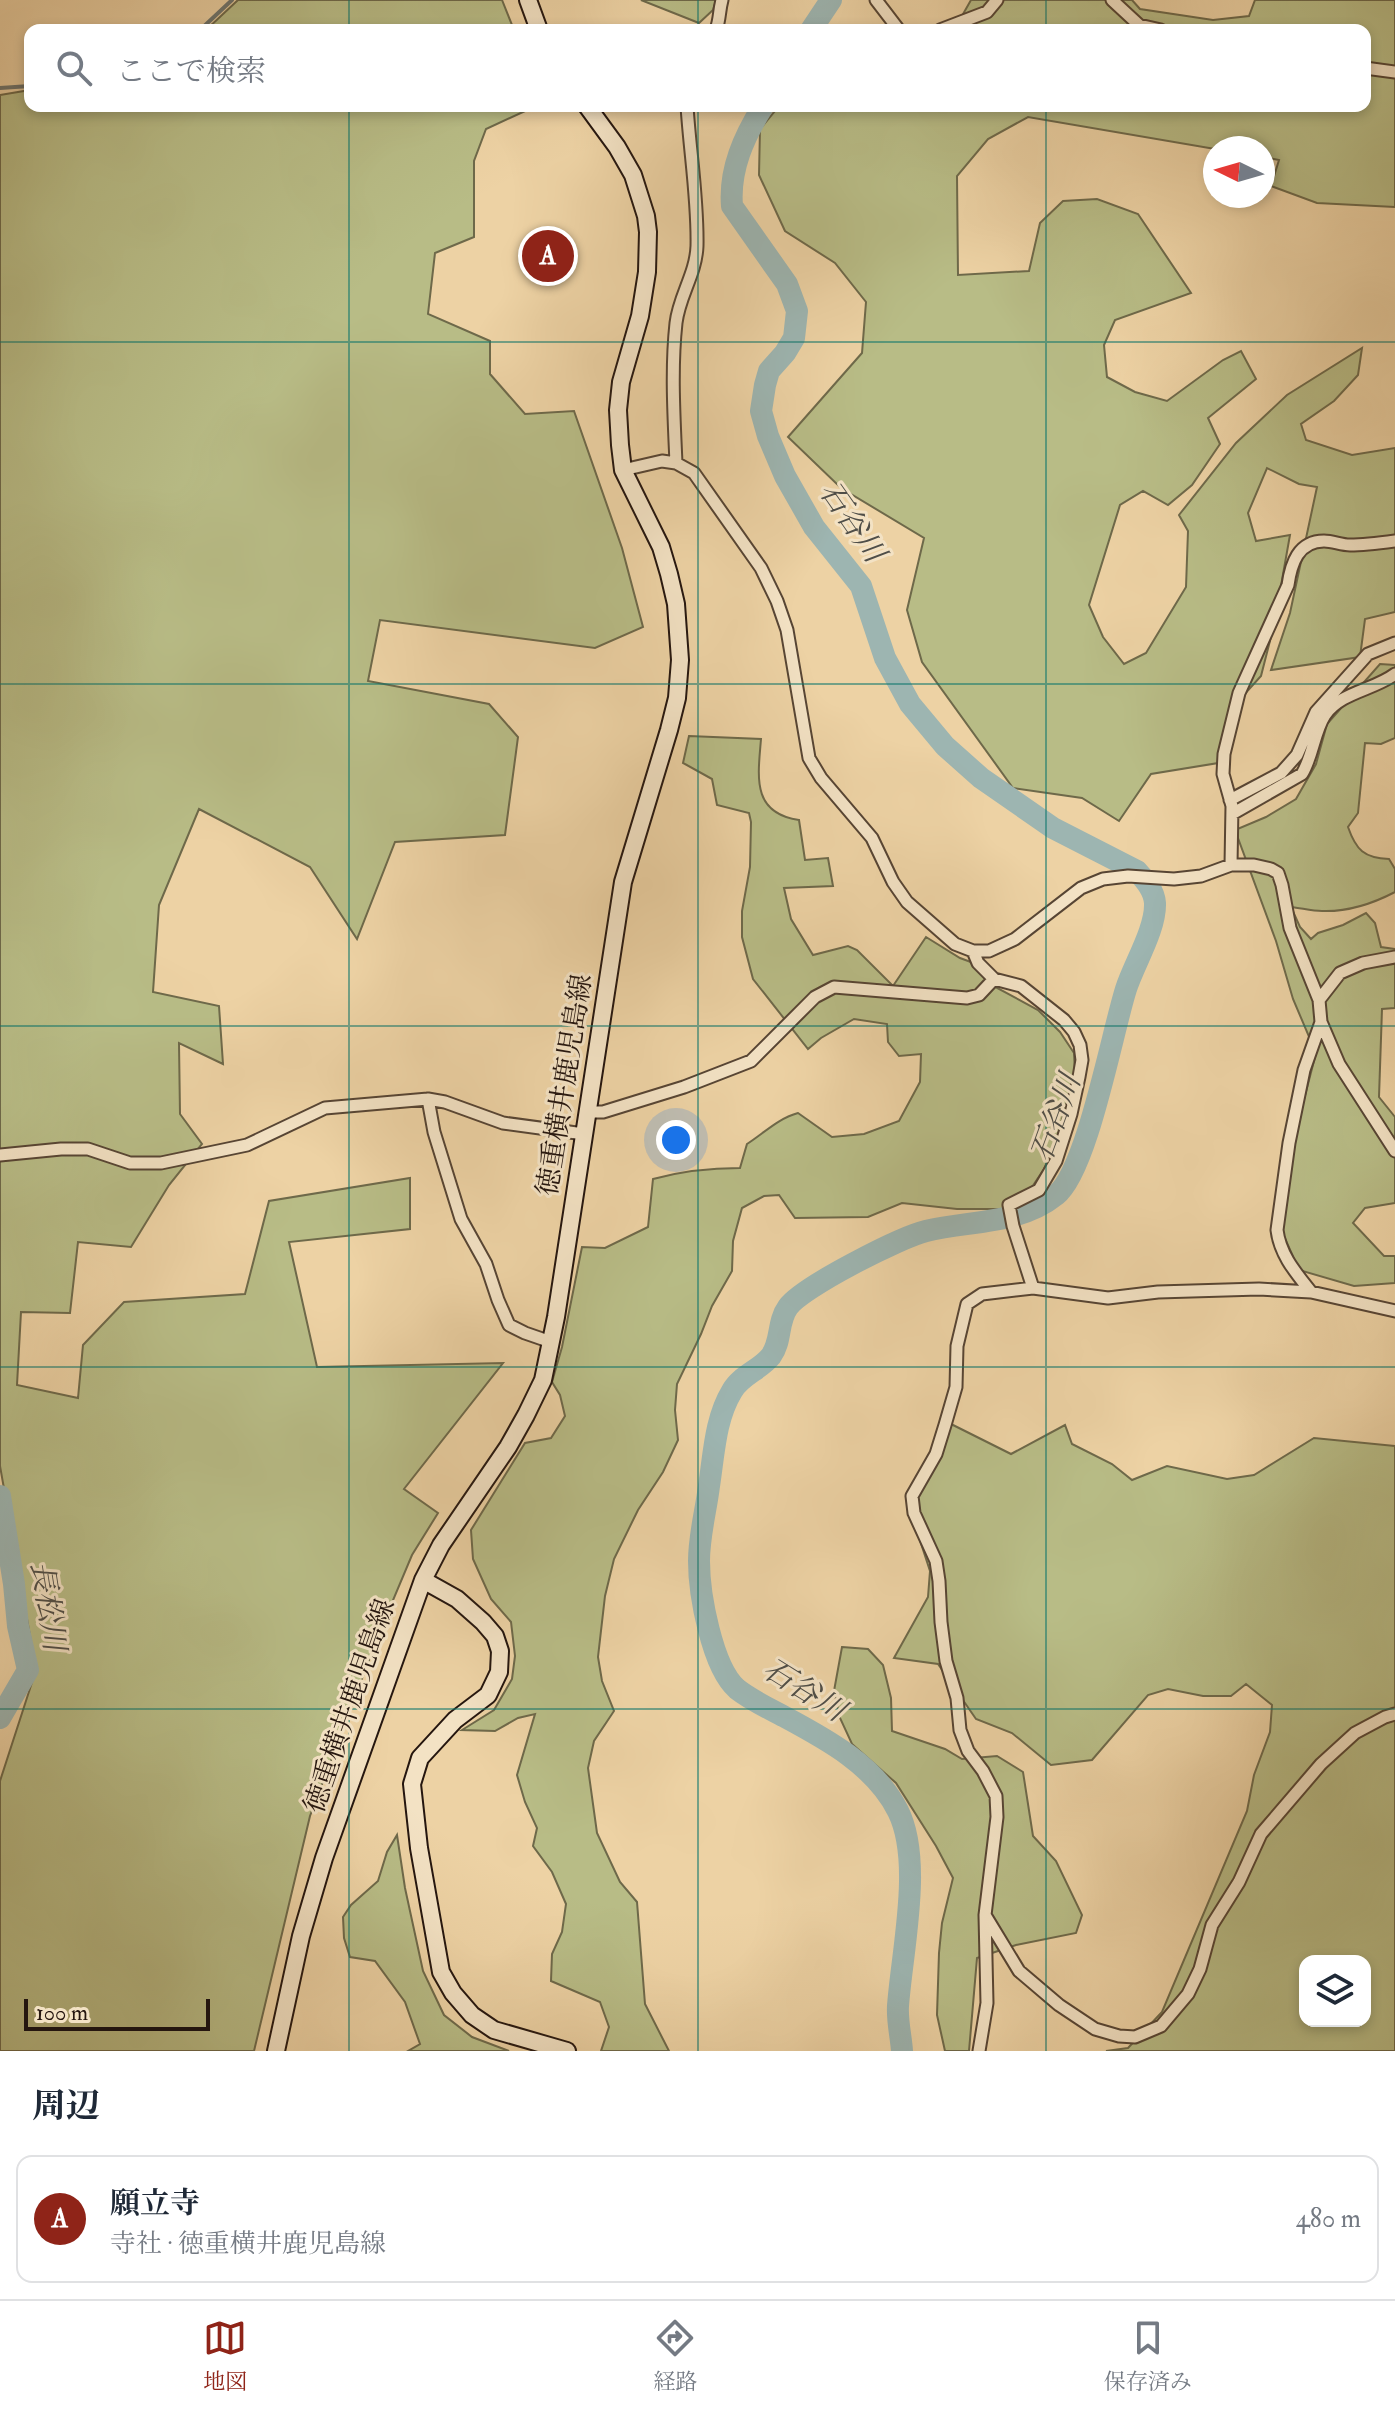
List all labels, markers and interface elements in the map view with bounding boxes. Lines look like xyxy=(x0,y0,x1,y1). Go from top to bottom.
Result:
search box xyxy=(24,24,1371,112)
icon: search xyxy=(52,46,96,90)
text: ここで検索 xyxy=(116,53,266,90)
north arrow xyxy=(1203,136,1275,208)
pin: A xyxy=(522,226,574,286)
water label: 石谷川 xyxy=(811,475,895,572)
street label: 徳重横井鹿児島線 xyxy=(530,972,600,1198)
water label: 石谷川 xyxy=(1023,1067,1090,1167)
your location xyxy=(656,1120,696,1160)
water label: 長松川 xyxy=(23,1559,74,1656)
street label: 徳重横井鹿児島線 xyxy=(297,1594,403,1818)
water label: 石谷川 xyxy=(756,1650,855,1731)
map controls xyxy=(1299,1955,1371,2027)
button: layers xyxy=(1299,1955,1371,2027)
scale bar xyxy=(24,1995,210,2031)
text: 100 m xyxy=(36,1999,88,2027)
text: 周辺 xyxy=(32,2085,100,2128)
text: 願立寺 xyxy=(110,2185,200,2222)
text: A xyxy=(52,2203,68,2235)
text: 480 m xyxy=(1296,2203,1361,2235)
text: 寺社 · 徳重横井鹿児島線 xyxy=(110,2228,386,2260)
tab: 地図 xyxy=(203,2316,247,2396)
tab: 経路 xyxy=(653,2316,698,2396)
tab: 保存済み xyxy=(1104,2316,1192,2396)

